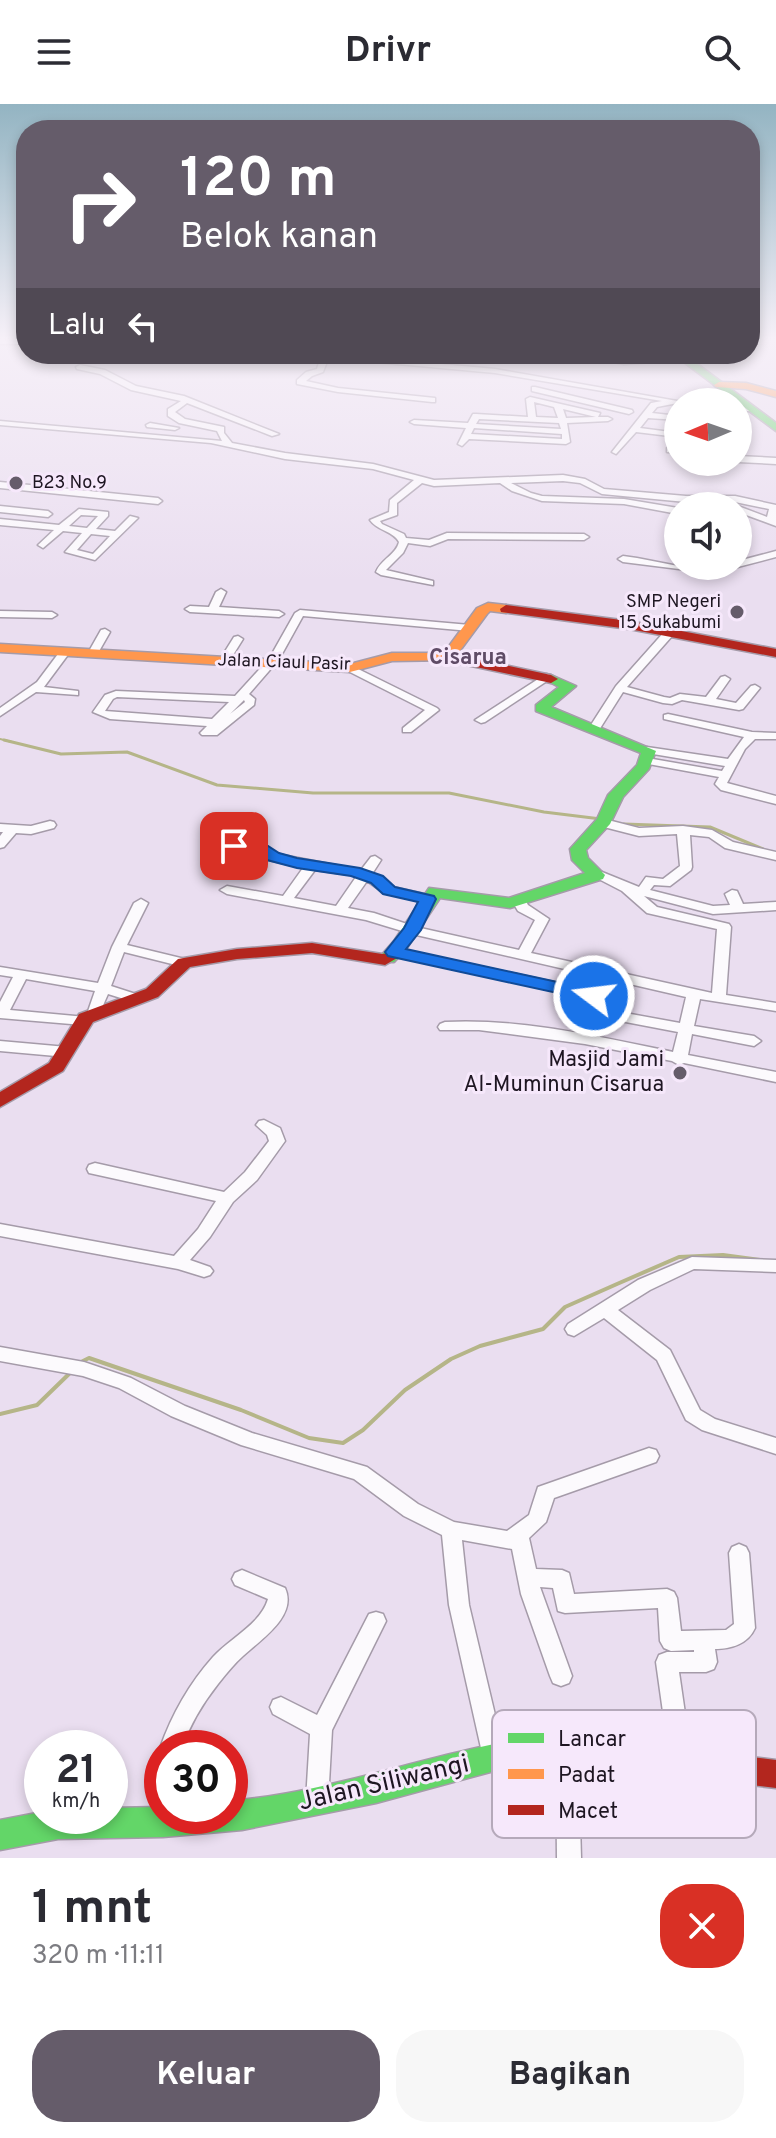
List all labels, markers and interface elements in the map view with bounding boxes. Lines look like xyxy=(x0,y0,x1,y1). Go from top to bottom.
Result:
text: Drivr xyxy=(345,29,431,75)
icon: menu xyxy=(32,30,76,74)
icon: search xyxy=(700,30,744,74)
text: 120 m xyxy=(180,146,337,216)
icon: right xyxy=(48,152,152,256)
text: Belok kanan xyxy=(180,215,378,261)
icon: left xyxy=(121,304,165,348)
text: Lalu xyxy=(48,308,105,345)
north arrow xyxy=(664,388,752,476)
map controls xyxy=(664,388,752,580)
place label: B23 No.9 xyxy=(32,472,107,495)
marker: B23 No.9 xyxy=(7,474,25,492)
button: sound xyxy=(664,492,752,580)
place label: SMP Negeri 15 Sukabumi xyxy=(619,591,721,635)
marker: SMP Negeri 15 Sukabumi xyxy=(728,603,746,621)
district label: Cisarua xyxy=(429,645,507,672)
street label: Jalan Ciaul Pasir xyxy=(217,649,351,677)
pin xyxy=(200,812,268,880)
icon: arrive xyxy=(212,824,256,868)
position arrow xyxy=(552,954,636,1038)
place label: Masjid Jami Al-Muminun Cisarua xyxy=(464,1047,664,1099)
marker: Masjid Jami Al-Muminun Cisarua xyxy=(671,1064,689,1082)
legend xyxy=(492,1710,756,1838)
text: Lancar xyxy=(558,1727,627,1754)
speed limit sign: 30 xyxy=(144,1730,248,1834)
text: 21 xyxy=(56,1747,96,1797)
street label: Jalan Siliwangi xyxy=(296,1748,472,1820)
text: Padat xyxy=(558,1763,615,1790)
text: km/h xyxy=(52,1789,100,1815)
text: Macet xyxy=(558,1799,618,1826)
text: 1 mnt xyxy=(32,1880,152,1940)
button: close xyxy=(660,1884,744,1968)
text: 320 m · 11:11 xyxy=(32,1940,165,1973)
button: Keluar xyxy=(32,2030,380,2122)
button: Bagikan xyxy=(396,2030,744,2122)

